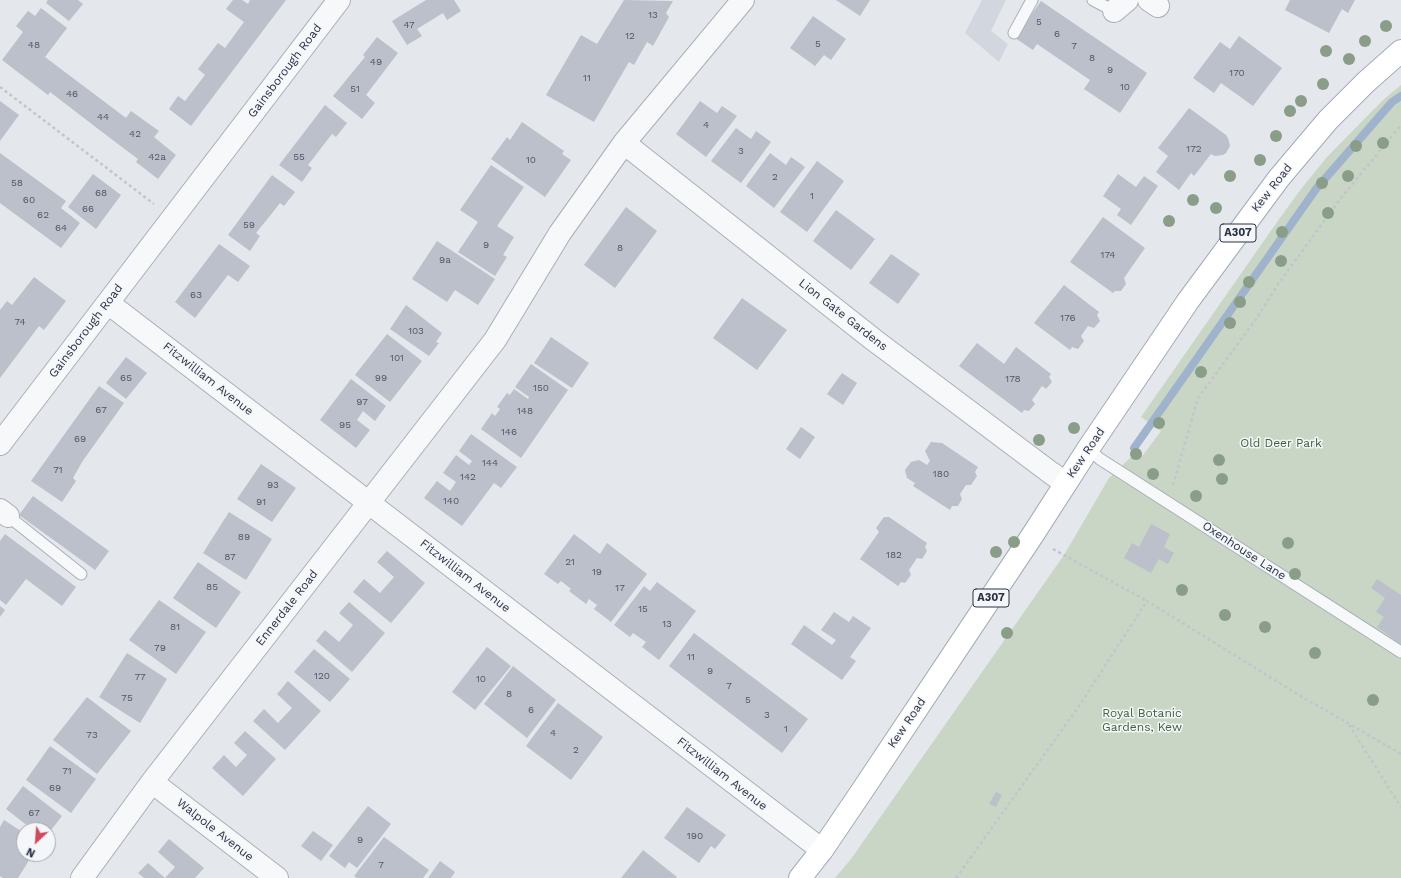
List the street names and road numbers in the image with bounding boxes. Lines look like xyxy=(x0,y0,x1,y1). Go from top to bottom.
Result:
street label: Gainsborough Road xyxy=(245,21,325,121)
street label: Kew Road xyxy=(1249,161,1295,215)
road number: A307 xyxy=(1220,224,1256,242)
street label: Lion Gate Gardens xyxy=(796,276,890,354)
street label: Gainsborough Road xyxy=(46,281,126,381)
street label: Fitzwilliam Avenue xyxy=(160,339,256,419)
street label: Kew Road xyxy=(1064,425,1108,481)
street label: Oxenhouse Lane xyxy=(1199,519,1289,583)
street label: Fitzwilliam Avenue xyxy=(417,536,513,616)
street label: Ennerdale Road xyxy=(253,567,321,649)
road number: A307 xyxy=(973,589,1009,607)
street label: Kew Road xyxy=(885,695,929,751)
street label: Fitzwilliam Avenue xyxy=(674,734,770,814)
street label: Walpole Avenue xyxy=(174,796,256,864)

